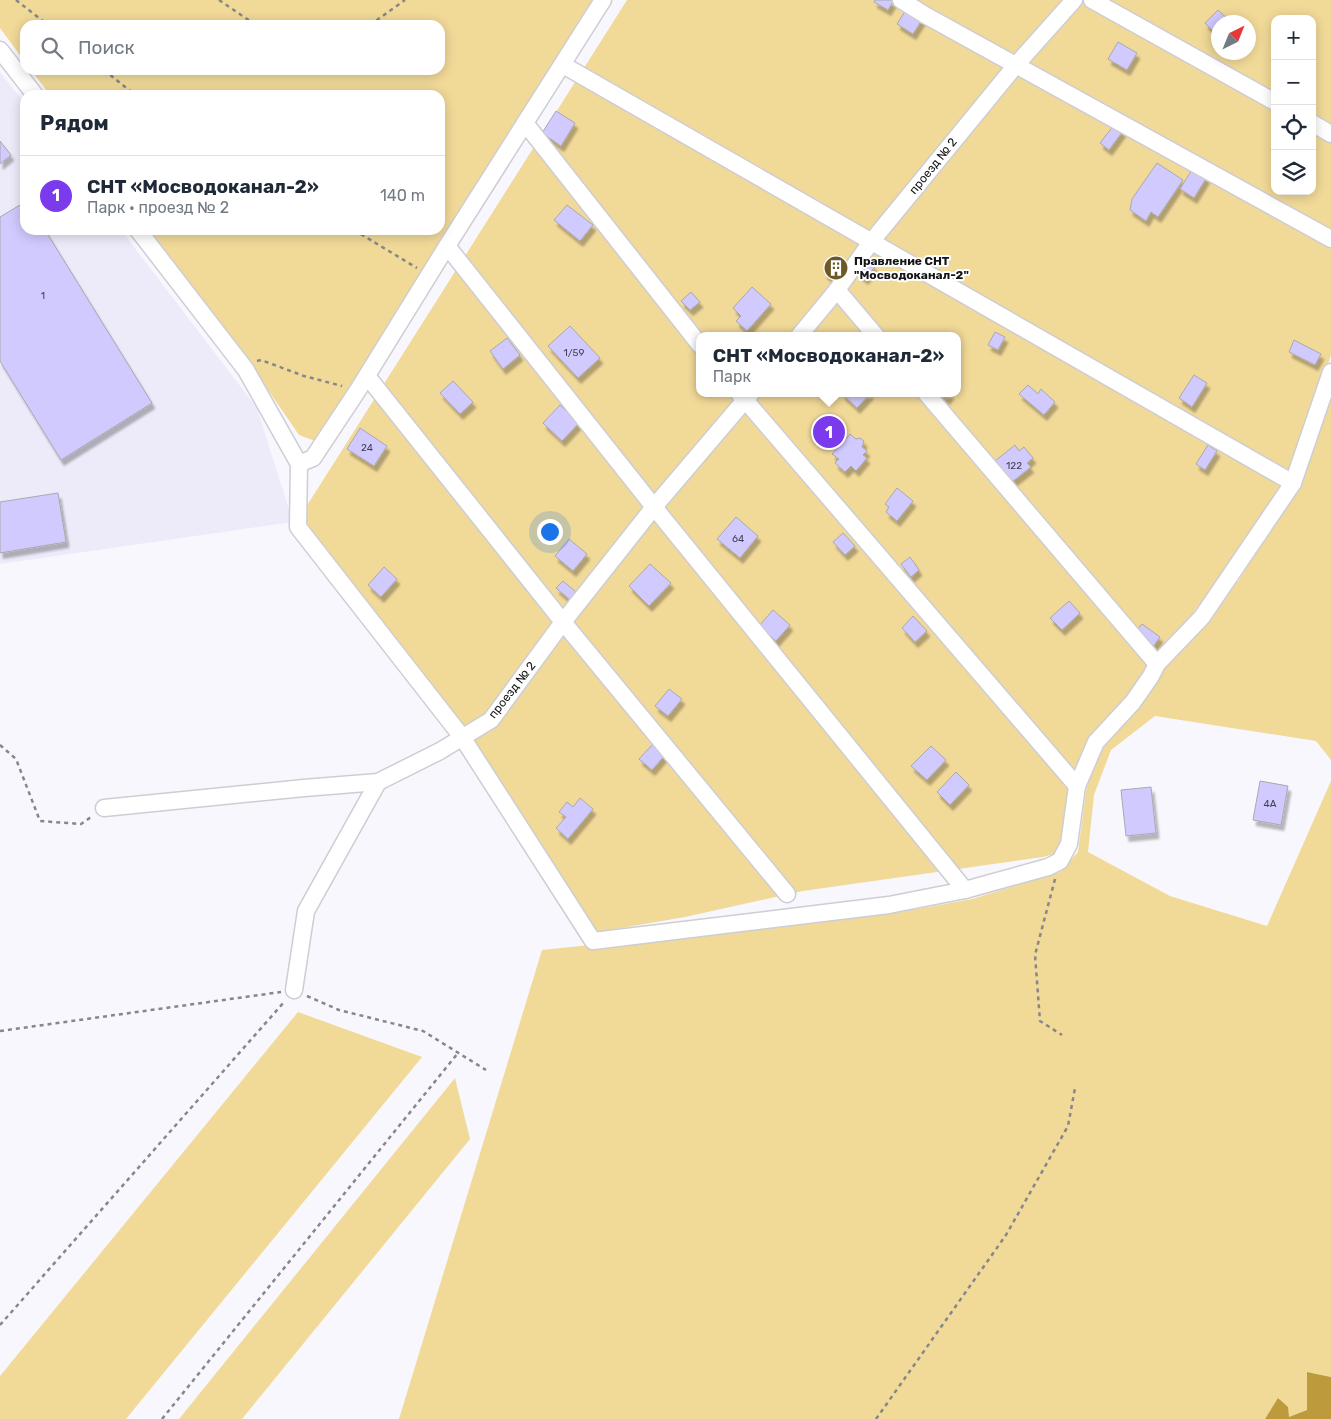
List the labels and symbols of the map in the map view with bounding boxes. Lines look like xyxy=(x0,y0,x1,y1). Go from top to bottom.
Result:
north arrow xyxy=(1211,15,1256,60)
street label: проезд № 2 xyxy=(906,135,960,197)
place label: Правление СНТ "Мосводоканал-2" xyxy=(854,254,969,282)
building icon: Правление СНТ "Мосводоканал-2" xyxy=(823,255,849,281)
house number: 1 xyxy=(41,290,45,302)
house number: 1/59 xyxy=(564,347,585,359)
pin: 1 xyxy=(813,413,845,451)
house number: 24 xyxy=(361,442,373,454)
house number: 122 xyxy=(1006,460,1022,472)
your location xyxy=(537,519,563,545)
house number: 64 xyxy=(732,533,744,545)
street label: проезд № 2 xyxy=(486,659,538,721)
house number: 4А xyxy=(1264,798,1277,810)

